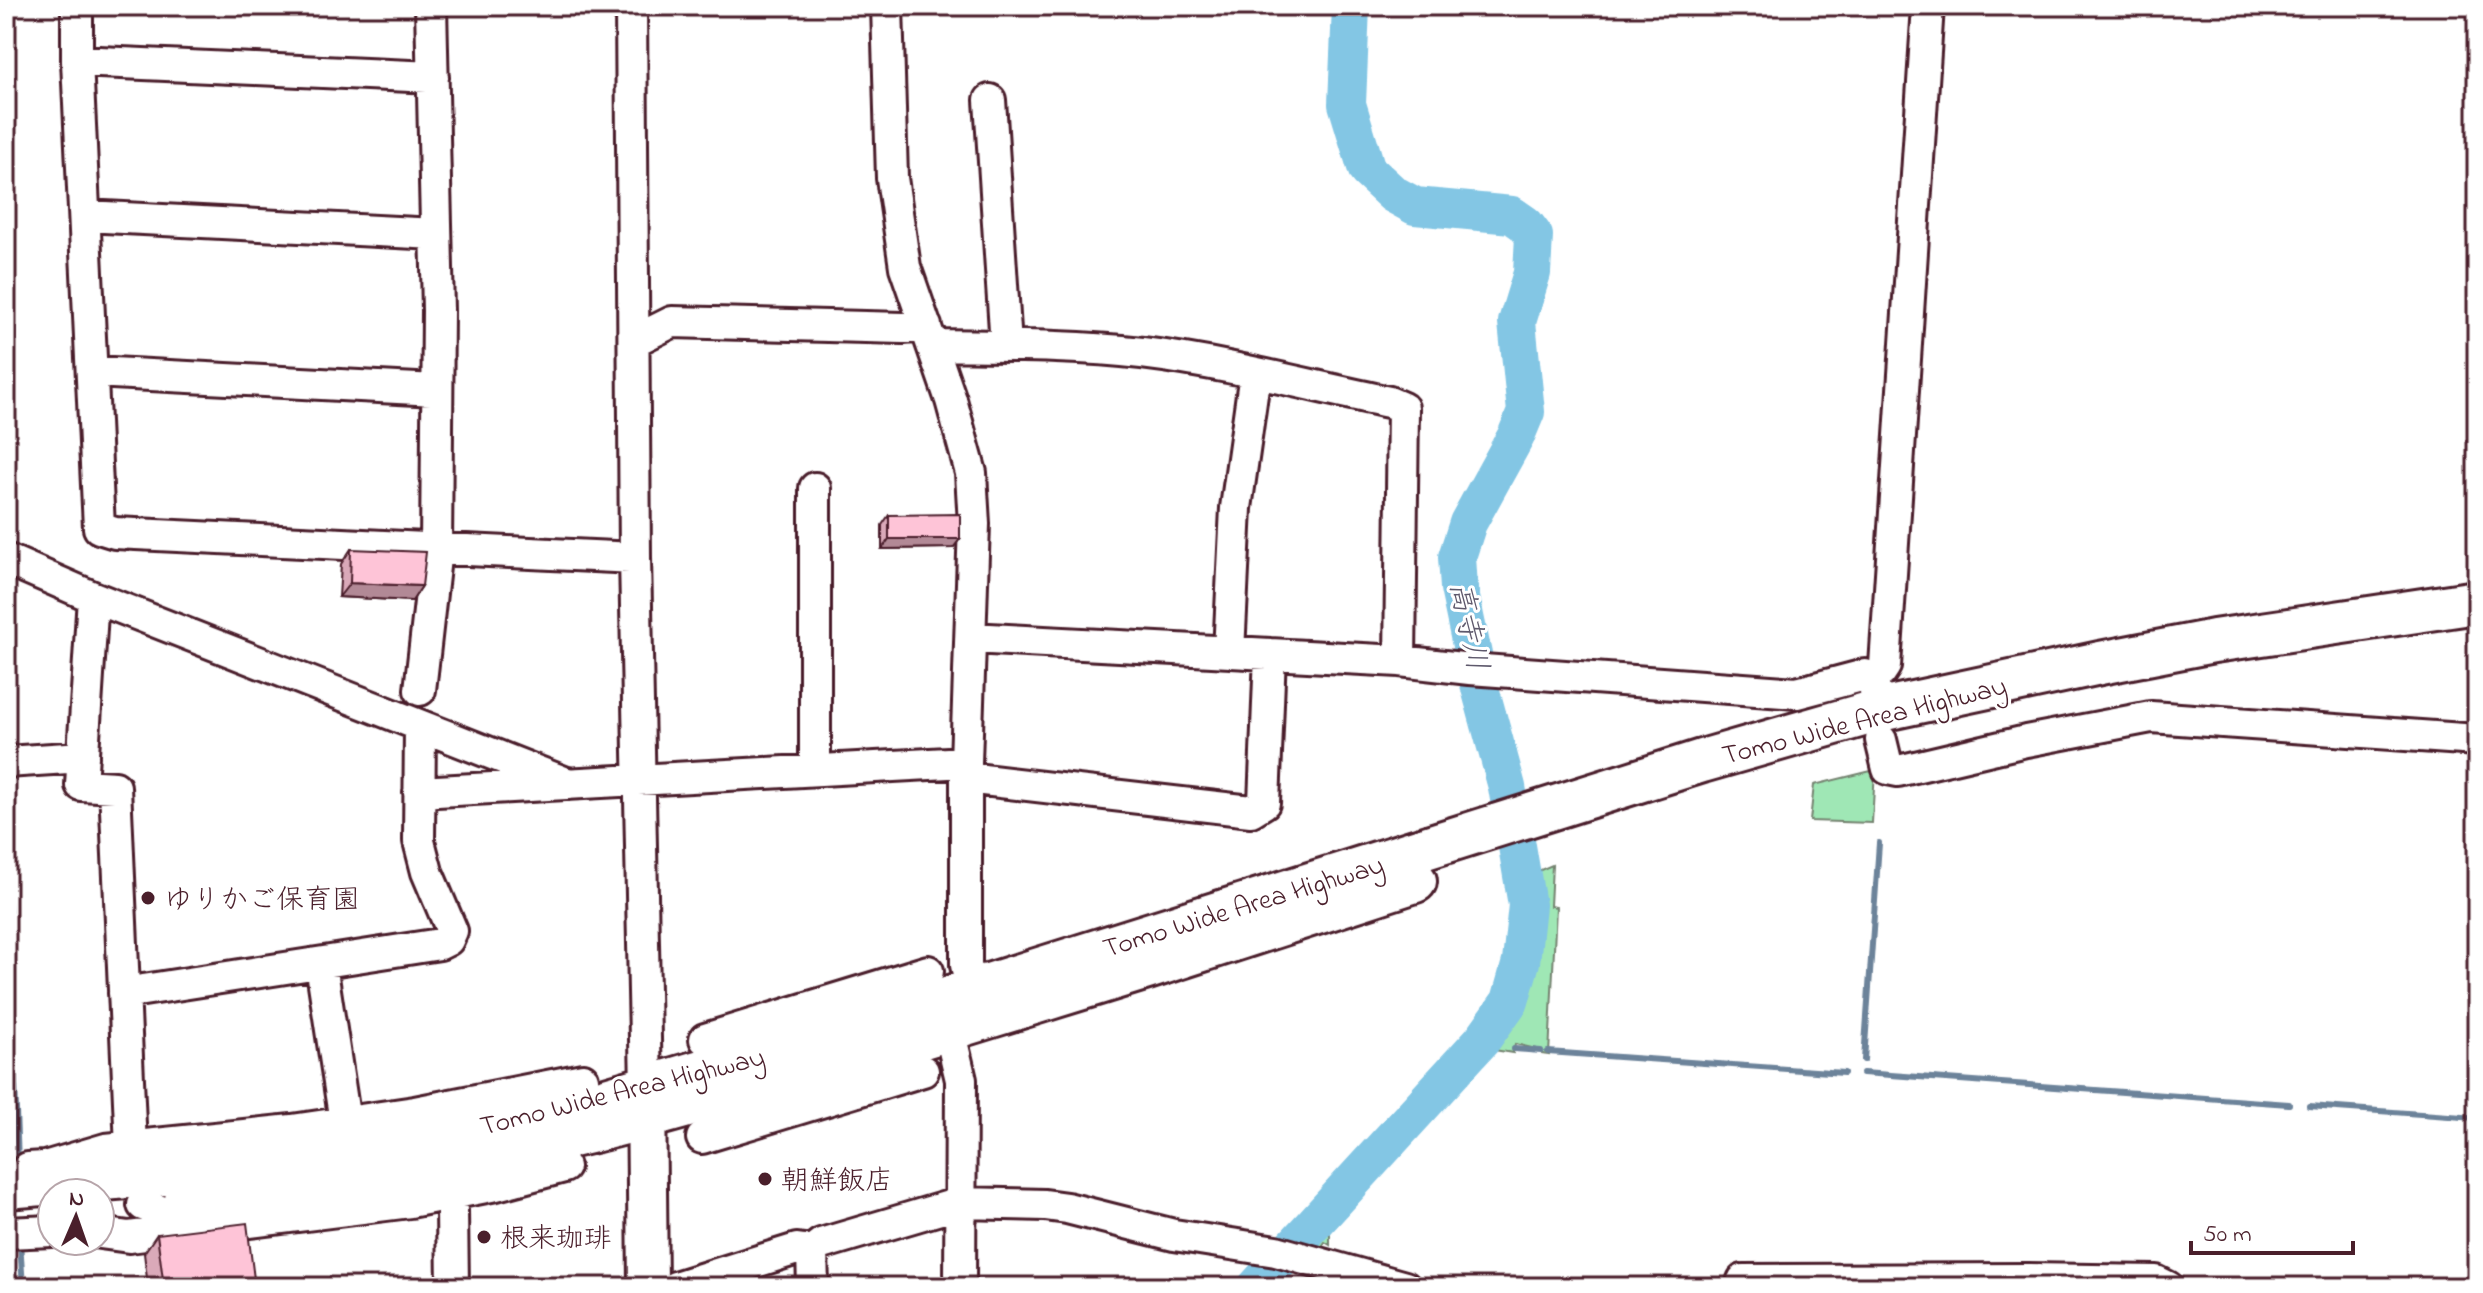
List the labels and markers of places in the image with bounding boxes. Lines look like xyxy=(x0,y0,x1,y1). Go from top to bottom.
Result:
place label: ゆりかご保育園 xyxy=(164,881,360,922)
marker: ゆりかご保育園 xyxy=(139,889,157,907)
place label: 朝鮮飯店 xyxy=(781,1162,893,1203)
marker: 朝鮮飯店 xyxy=(756,1170,774,1188)
place label: 根来珈琲 xyxy=(500,1220,612,1261)
marker: 根来珈琲 xyxy=(475,1228,493,1246)

